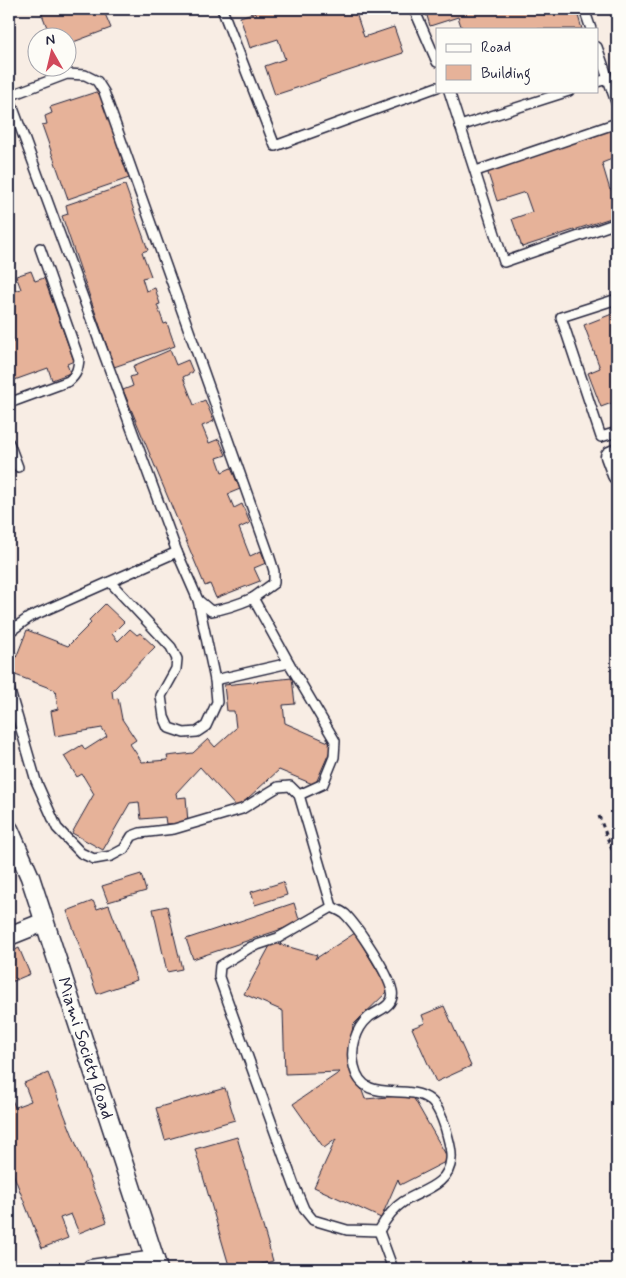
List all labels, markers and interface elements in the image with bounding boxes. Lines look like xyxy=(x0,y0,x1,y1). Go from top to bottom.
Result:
north arrow xyxy=(28,28,78,78)
legend xyxy=(436,28,598,92)
text: N xyxy=(44,31,56,50)
text: Road xyxy=(481,38,511,58)
text: Building xyxy=(481,64,531,85)
street label: Miami Society Road xyxy=(51,974,119,1122)

